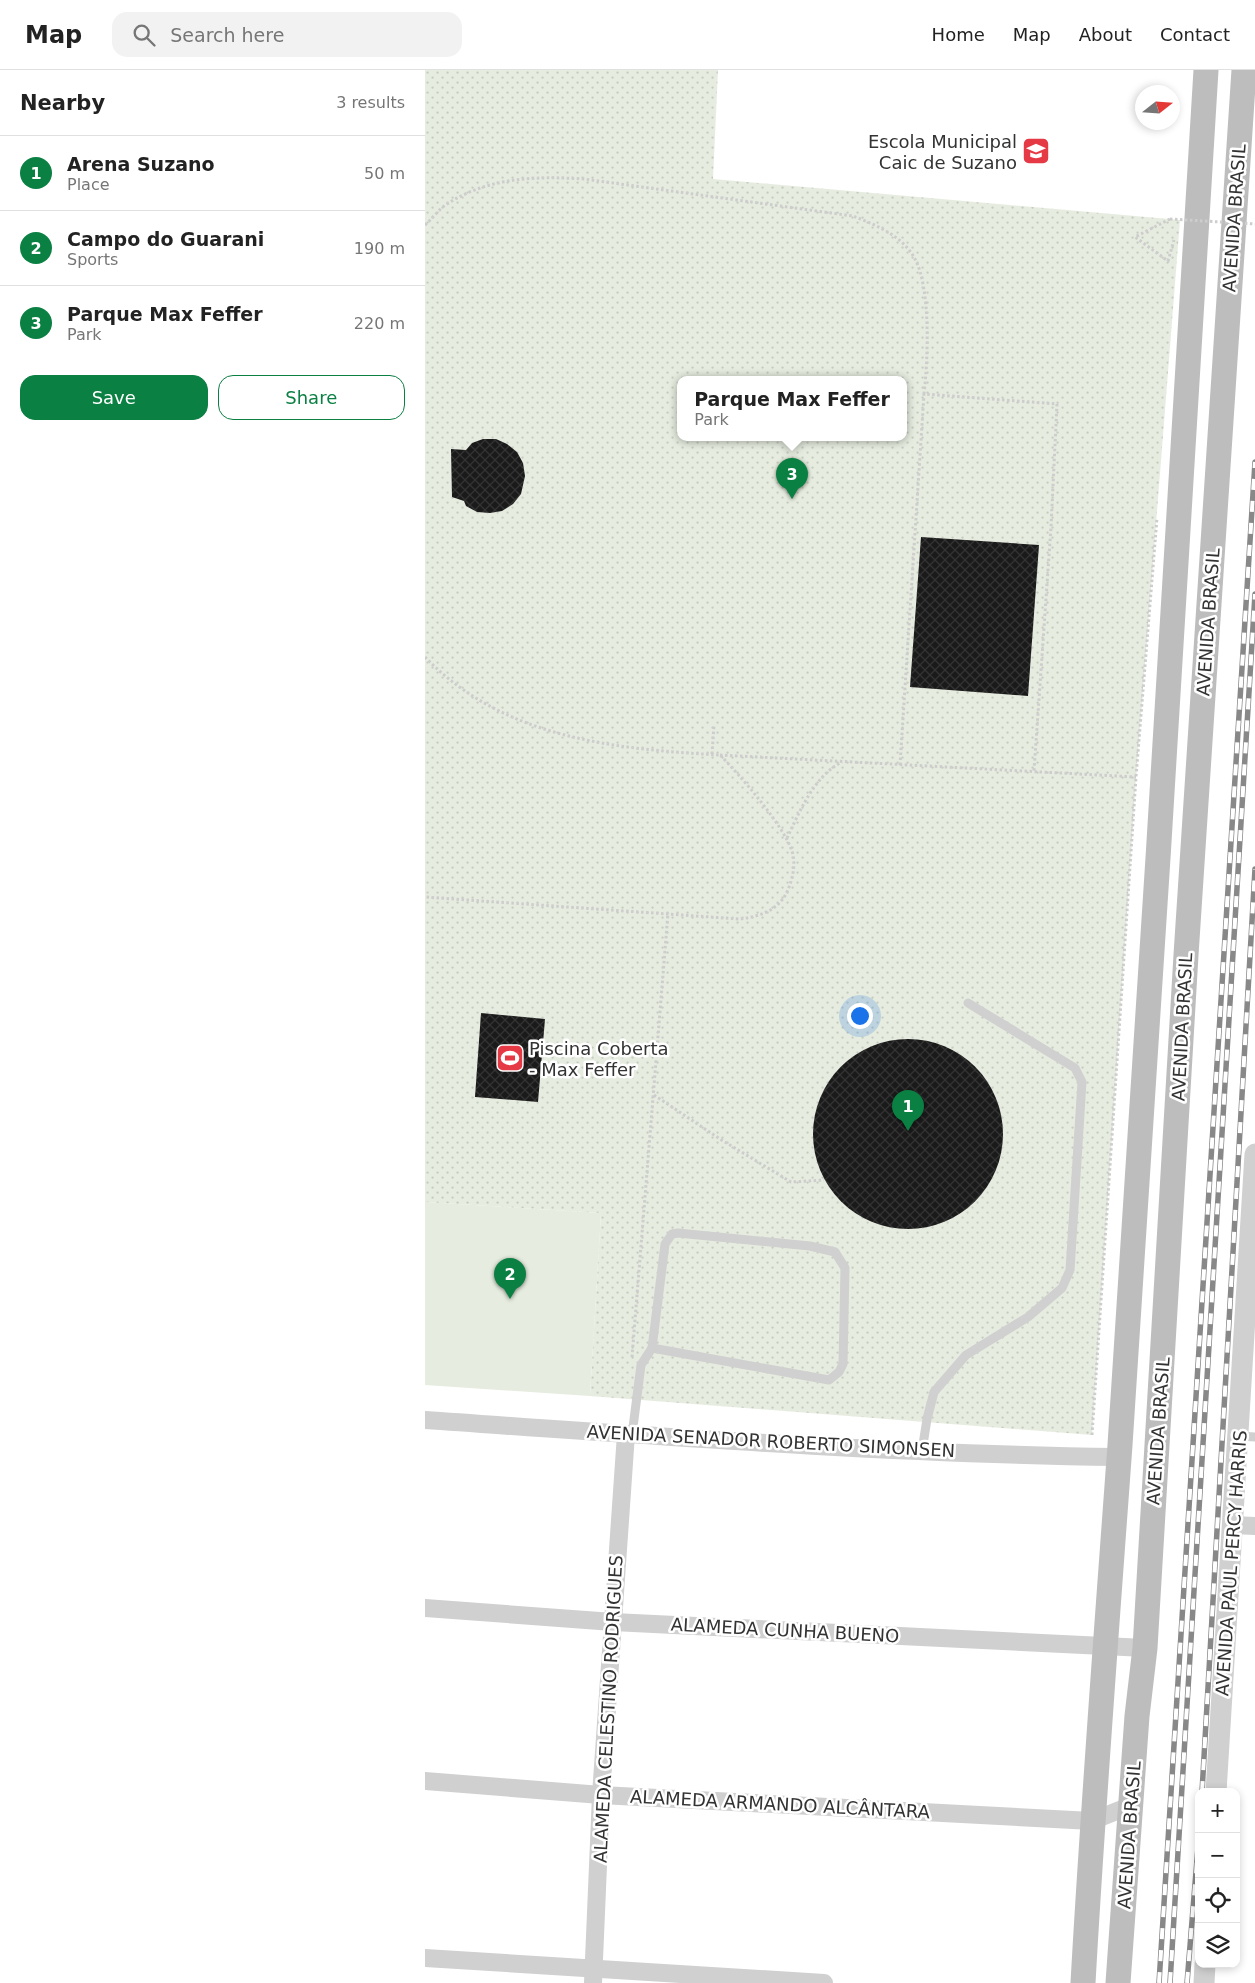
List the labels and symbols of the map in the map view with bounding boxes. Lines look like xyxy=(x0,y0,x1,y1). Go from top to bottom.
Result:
north arrow xyxy=(1135,85,1180,130)
place label: Escola Municipal Caic de Suzano xyxy=(868,131,1017,173)
school or university icon: Escola Municipal Caic de Suzano xyxy=(1021,136,1051,166)
street label: AVENIDA BRASIL xyxy=(1218,143,1250,293)
pin: 3 xyxy=(776,458,808,499)
street label: AVENIDA BRASIL xyxy=(1192,547,1224,697)
street label: AVENIDA BRASIL xyxy=(1168,952,1196,1102)
your location xyxy=(847,1003,873,1029)
place label: Piscina Coberta - Max Feffer xyxy=(529,1038,668,1080)
sports icon: Piscina Coberta - Max Feffer xyxy=(495,1043,525,1073)
pin: 1 xyxy=(892,1090,924,1131)
pin: 2 xyxy=(494,1258,526,1299)
street label: AVENIDA BRASIL xyxy=(1142,1356,1174,1506)
street label: AVENIDA SENADOR ROBERTO SIMONSEN xyxy=(586,1421,956,1461)
street label: AVENIDA PAUL PERCY HARRIS xyxy=(1211,1429,1251,1697)
street label: ALAMEDA CELESTINO RODRIGUES xyxy=(589,1555,627,1863)
street label: ALAMEDA CUNHA BUENO xyxy=(670,1614,900,1646)
street label: AVENIDA BRASIL xyxy=(1113,1760,1145,1910)
street label: ALAMEDA ARMANDO ALCÂNTARA xyxy=(630,1786,931,1822)

